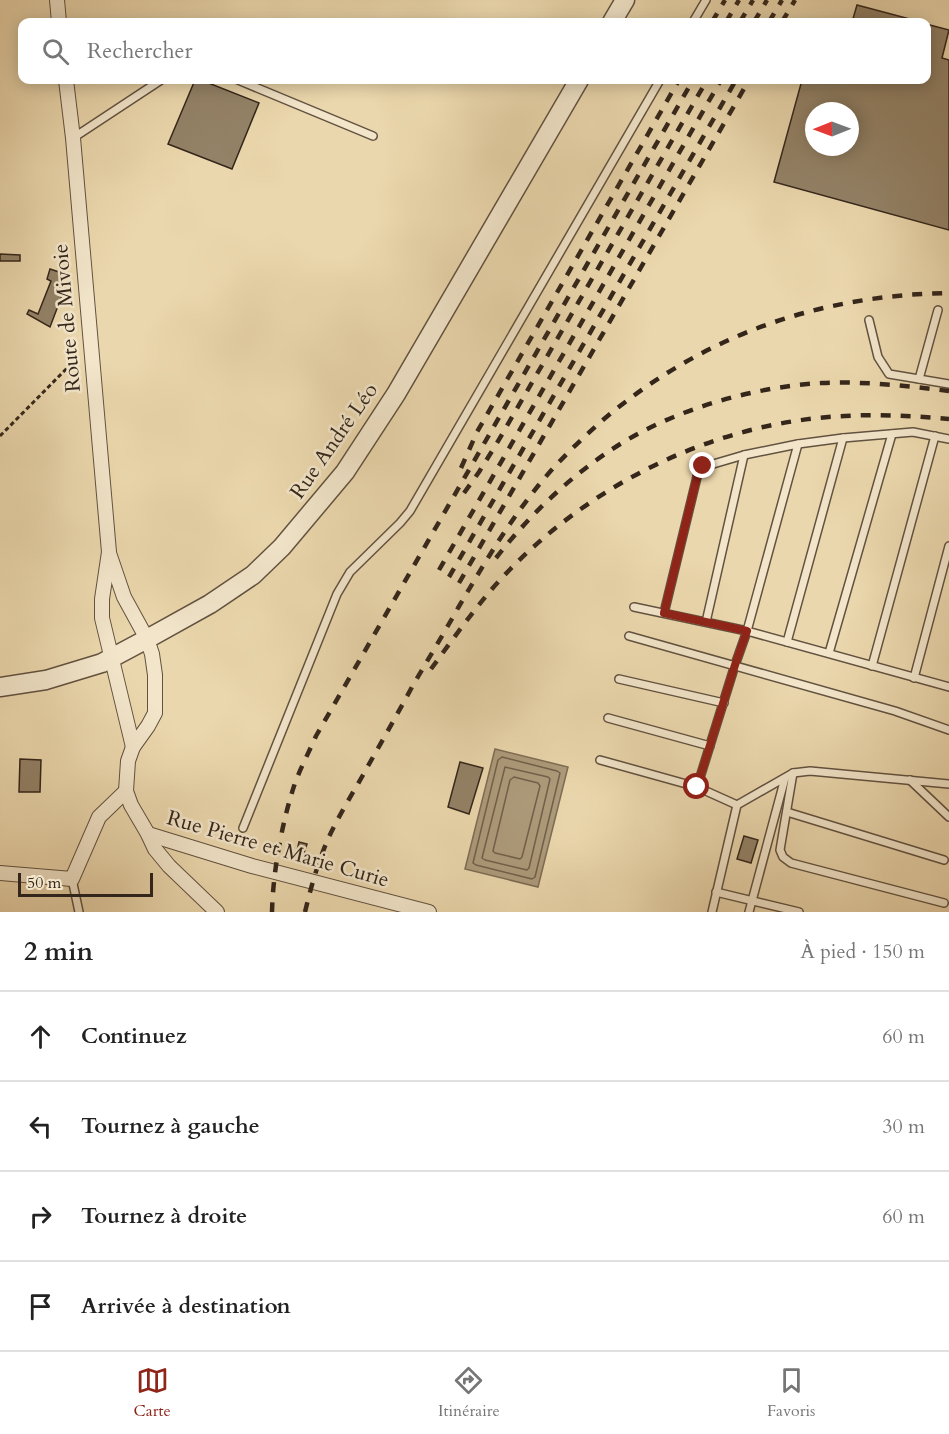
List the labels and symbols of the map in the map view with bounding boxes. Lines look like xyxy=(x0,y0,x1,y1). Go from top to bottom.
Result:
north arrow xyxy=(805,102,859,156)
street label: Route de Mivoie xyxy=(46,243,88,393)
street label: Rue André Léo xyxy=(283,377,385,505)
route end xyxy=(689,452,715,478)
route start xyxy=(683,773,709,799)
street label: Rue Pierre et Marie Curie xyxy=(164,803,392,895)
scale bar xyxy=(18,870,153,898)

